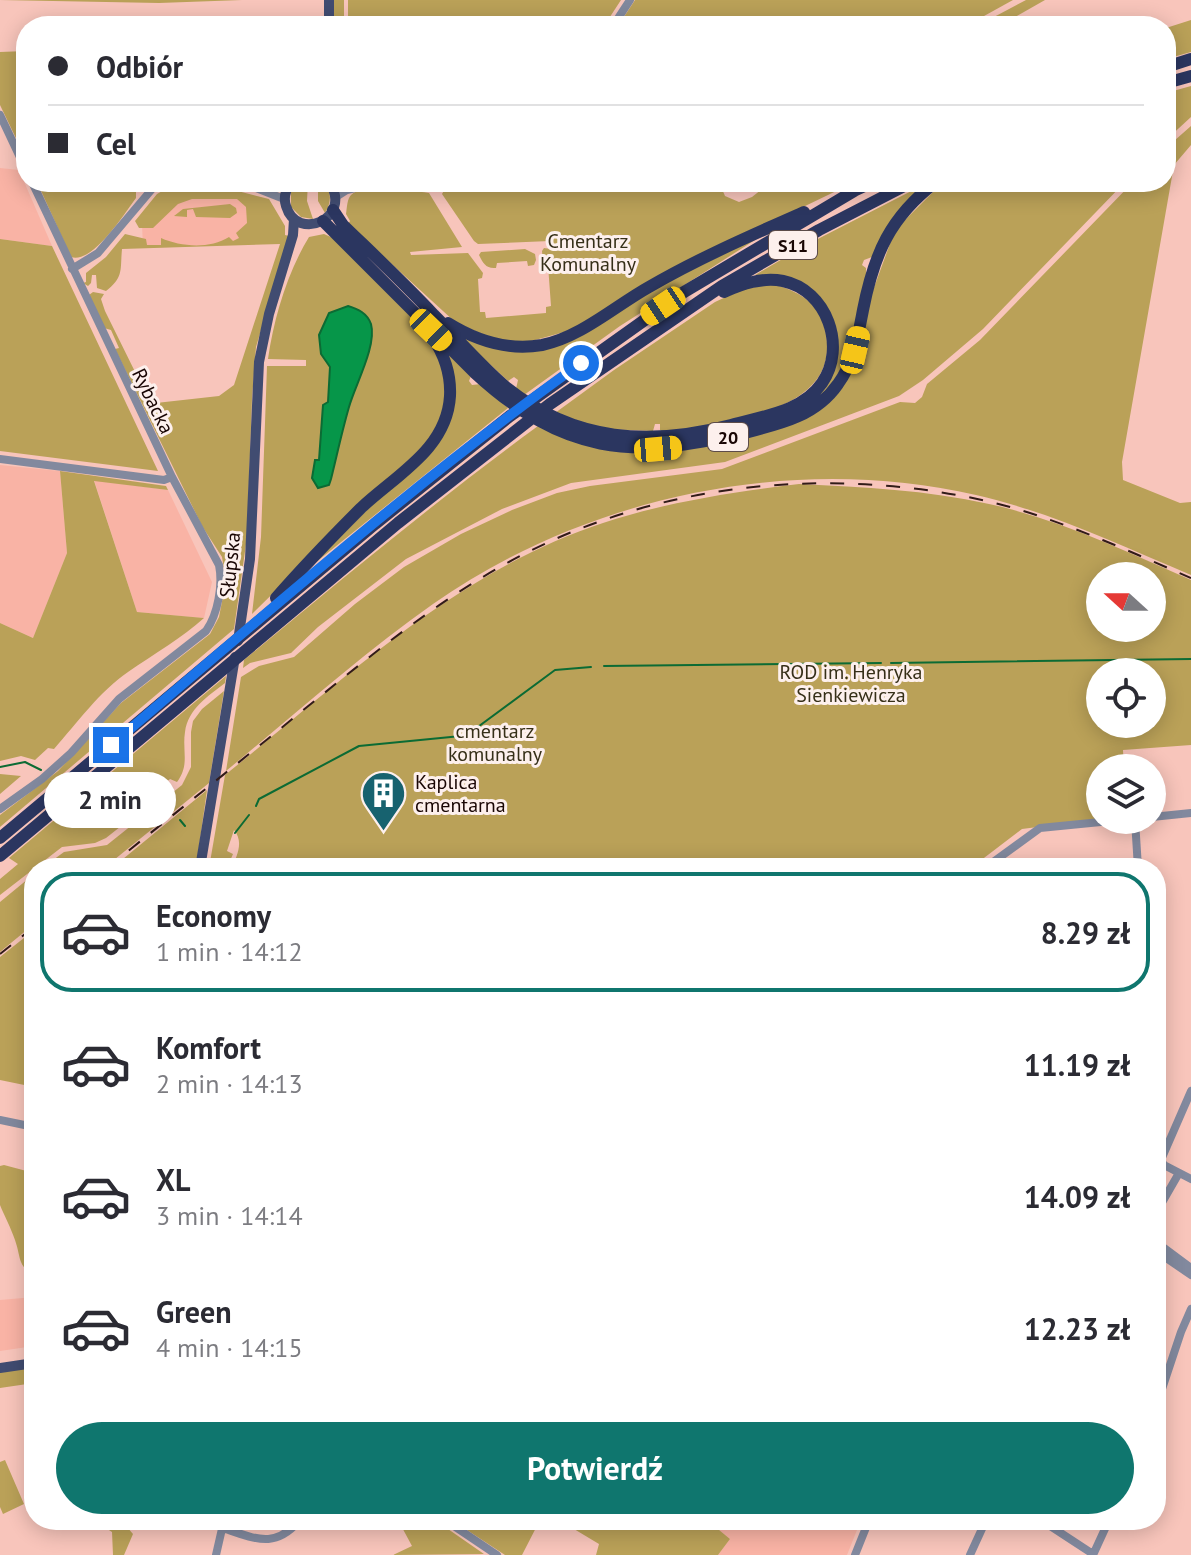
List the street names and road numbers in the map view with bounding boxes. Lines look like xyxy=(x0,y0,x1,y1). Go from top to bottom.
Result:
road number: S11 xyxy=(769,231,817,259)
street label: Rybacka xyxy=(126,364,180,438)
road number: 20 xyxy=(708,423,748,451)
street label: Słupska xyxy=(214,531,246,599)

